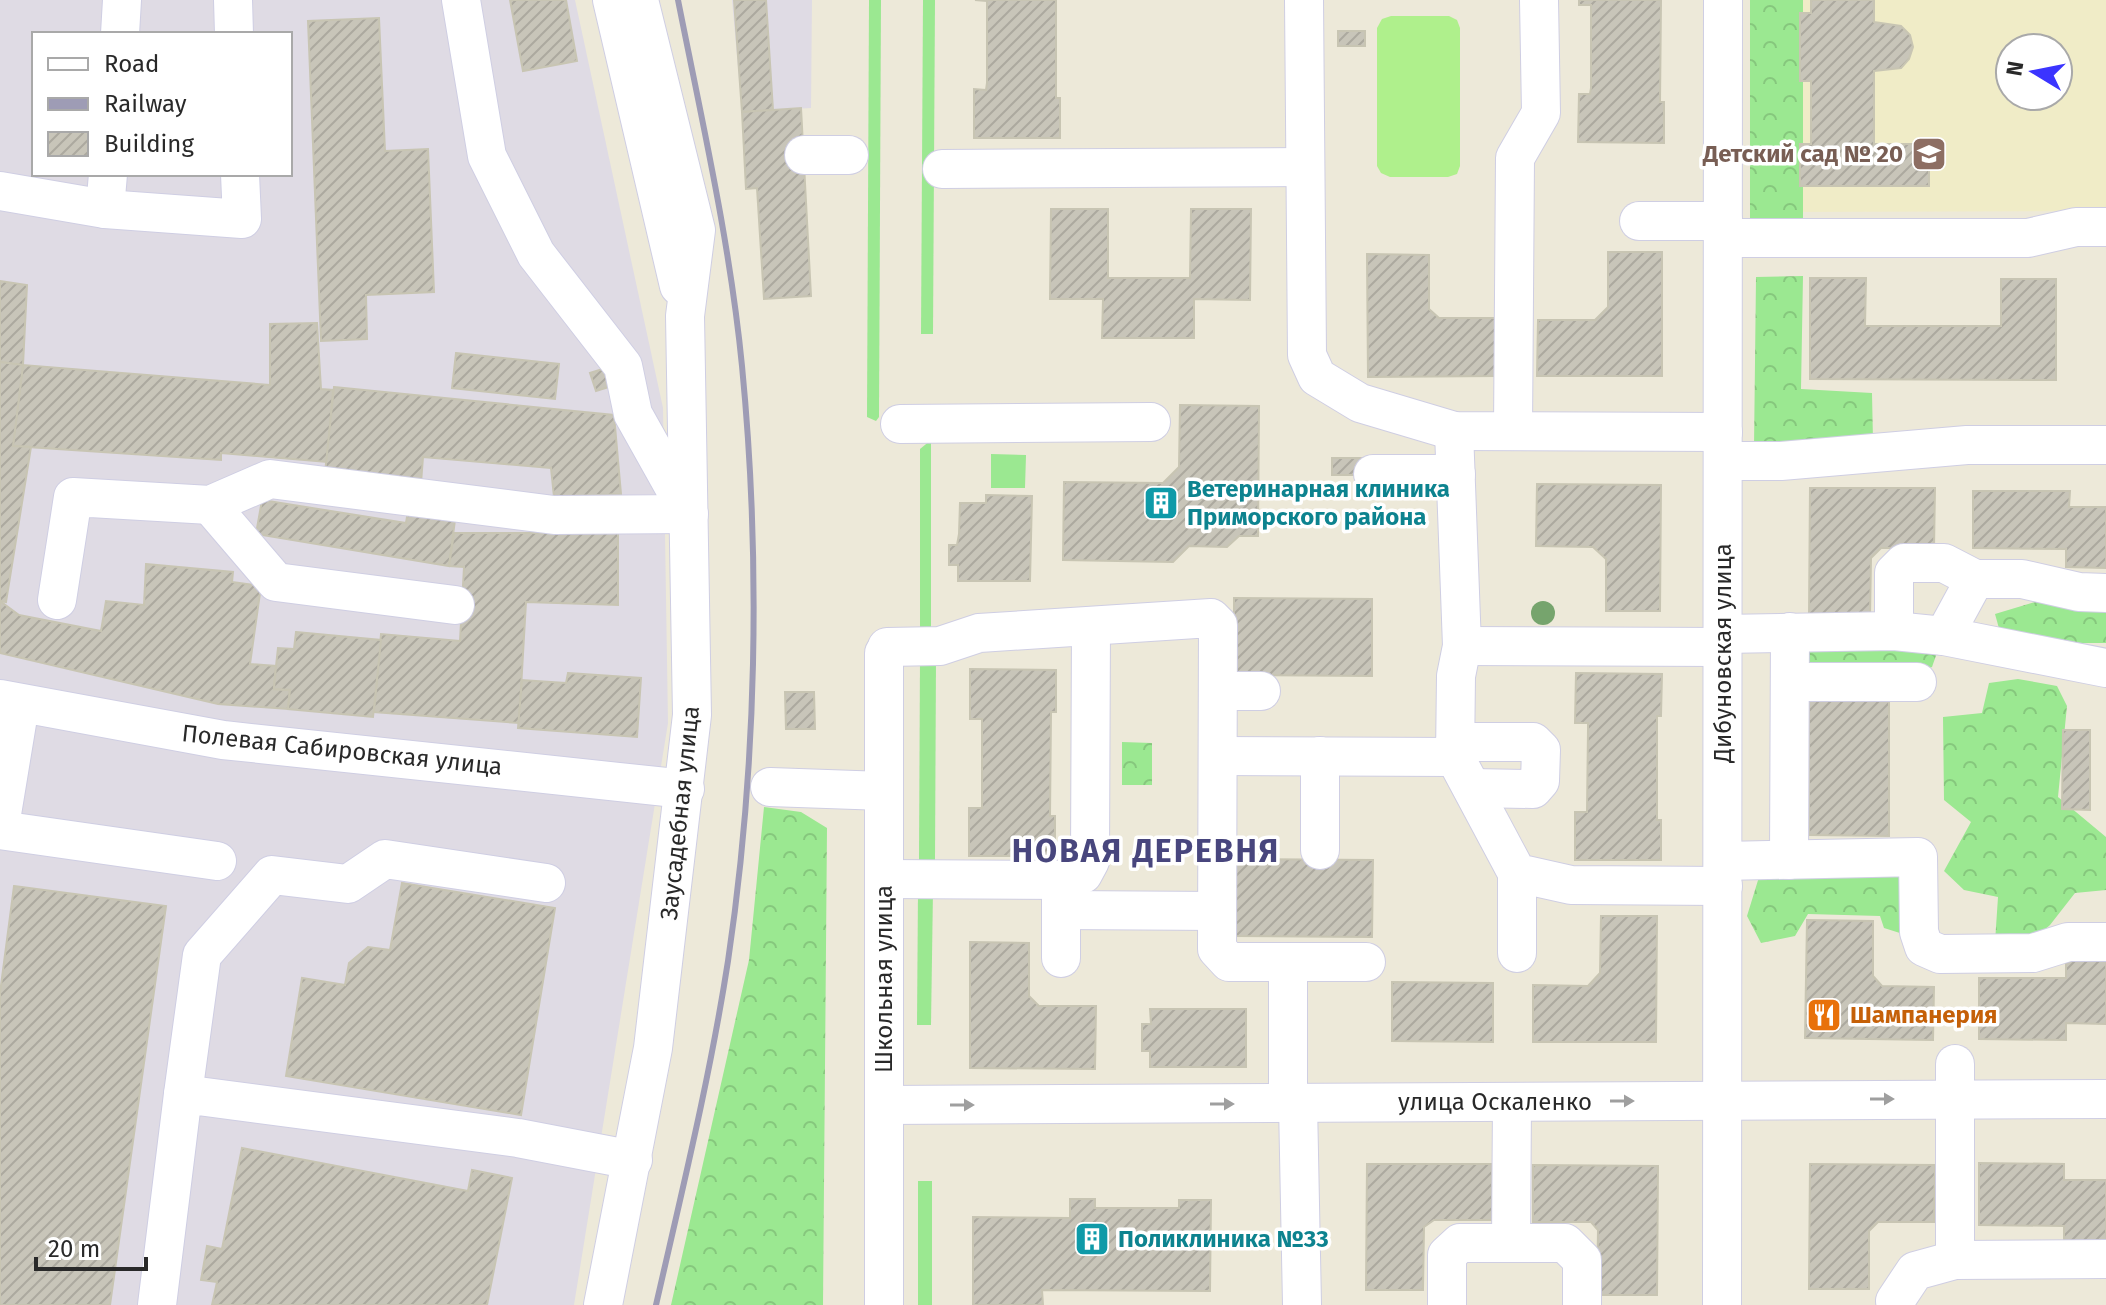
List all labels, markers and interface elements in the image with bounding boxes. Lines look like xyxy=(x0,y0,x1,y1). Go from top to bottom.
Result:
legend xyxy=(32,32,292,176)
north arrow xyxy=(1994,32,2074,112)
text: Road xyxy=(104,50,159,78)
text: N xyxy=(2000,59,2029,78)
text: Railway xyxy=(104,90,187,118)
text: Building xyxy=(104,130,194,158)
school or university icon: Детский сад № 20 xyxy=(1910,135,1948,173)
place label: Детский сад № 20 xyxy=(1702,140,1903,168)
place label: Ветеринарная клиника Приморского района xyxy=(1187,475,1450,531)
building icon: Ветеринарная клиника Приморского района xyxy=(1142,484,1180,522)
street label: Дибуновская улица xyxy=(1709,543,1737,764)
street label: Заусадебная улица xyxy=(655,704,705,922)
street label: Полевая Сабировская улица xyxy=(180,719,504,781)
district label: НОВАЯ ДЕРЕВНЯ xyxy=(1012,832,1280,870)
street label: Школьная улица xyxy=(870,885,898,1073)
restaurant icon: Шампанерия xyxy=(1805,996,1843,1034)
place label: Шампанерия xyxy=(1850,1001,1997,1029)
street label: улица Оскаленко xyxy=(1398,1088,1592,1116)
one-way arrow xyxy=(1870,1093,1895,1105)
one-way arrow xyxy=(1610,1095,1635,1108)
one-way arrow xyxy=(1210,1098,1235,1110)
one-way arrow xyxy=(950,1099,975,1111)
building icon: Поликлиника №33 xyxy=(1073,1220,1111,1258)
scale bar xyxy=(36,1221,146,1271)
place label: Поликлиника №33 xyxy=(1118,1225,1329,1253)
text: 20 m xyxy=(48,1235,100,1263)

